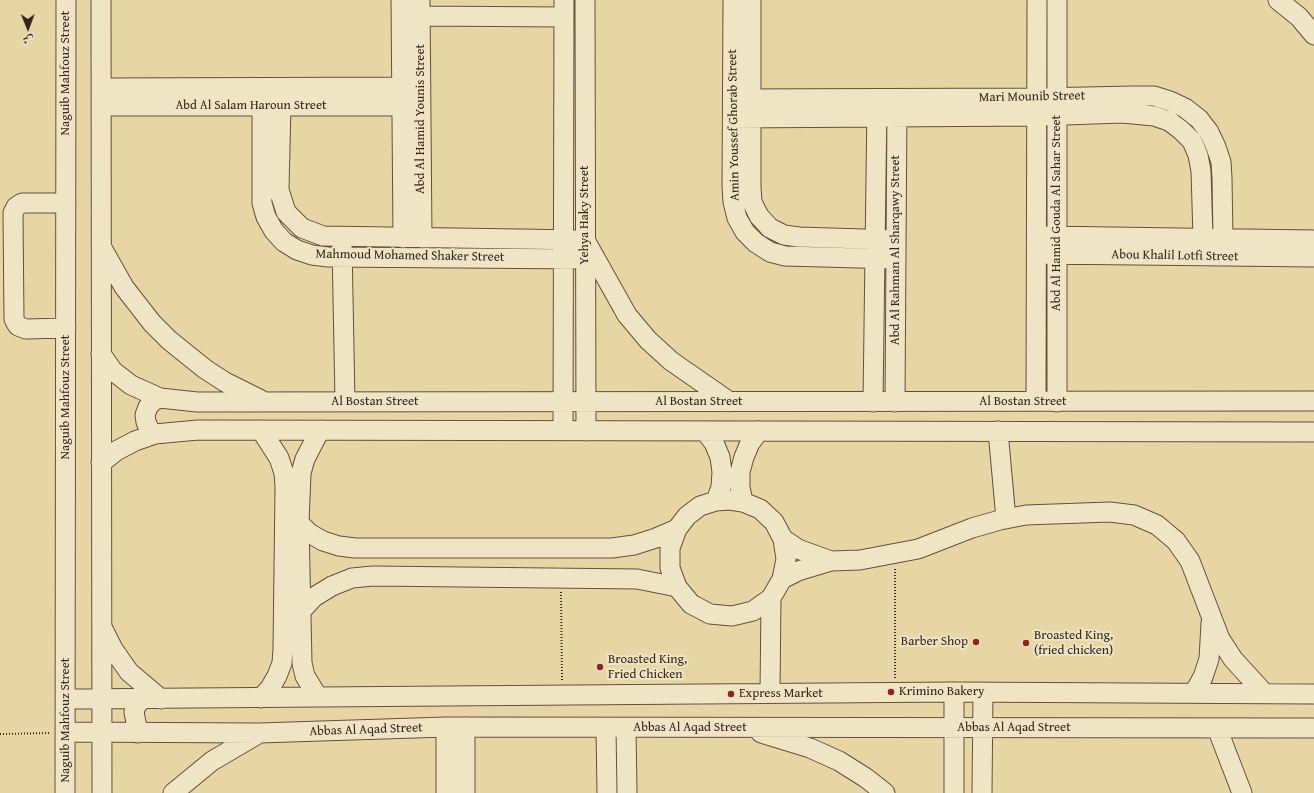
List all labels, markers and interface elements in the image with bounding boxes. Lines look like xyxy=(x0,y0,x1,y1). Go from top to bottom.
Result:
north arrow xyxy=(8,8,48,48)
street label: Naguib Mahfouz Street xyxy=(58,11,74,135)
text: ش xyxy=(23,32,34,48)
street label: Abd Al Hamid Younis Street xyxy=(413,44,429,194)
street label: Amin Youssef Ghorab Street xyxy=(725,49,743,201)
street label: Mari Mounib Street xyxy=(979,88,1085,106)
street label: Abd Al Salam Haroun Street xyxy=(175,98,327,114)
street label: Abd Al Hamid Gouda Al Sahar Street xyxy=(1049,115,1065,311)
street label: Abd Al Rahman Al Sharqawy Street xyxy=(888,155,904,345)
street label: Yehya Haky Street xyxy=(577,165,593,265)
street label: Mahmoud Mohamed Shaker Street xyxy=(315,247,505,265)
street label: Abou Khalil Lotfi Street xyxy=(1111,247,1239,265)
street label: Naguib Mahfouz Street xyxy=(58,335,74,459)
street label: Al Bostan Street xyxy=(331,394,419,410)
street label: Al Bostan Street xyxy=(655,394,743,410)
street label: Al Bostan Street xyxy=(979,394,1067,410)
place label: Broasted King, (fried chicken) xyxy=(1034,628,1113,659)
place label: Barber Shop xyxy=(901,634,968,650)
marker: Barber Shop xyxy=(971,637,981,647)
marker: Broasted King, (fried chicken) xyxy=(1021,638,1031,648)
place label: Broasted King, Fried Chicken xyxy=(608,652,687,683)
street label: Naguib Mahfouz Street xyxy=(58,658,74,782)
marker: Broasted King, Fried Chicken xyxy=(595,662,605,672)
place label: Krimino Bakery xyxy=(899,684,985,700)
place label: Express Market xyxy=(739,686,823,702)
marker: Krimino Bakery xyxy=(886,687,896,697)
marker: Express Market xyxy=(726,689,736,699)
street label: Abbas Al Aqad Street xyxy=(309,720,423,740)
street label: Abbas Al Aqad Street xyxy=(633,720,747,736)
street label: Abbas Al Aqad Street xyxy=(957,720,1071,736)

